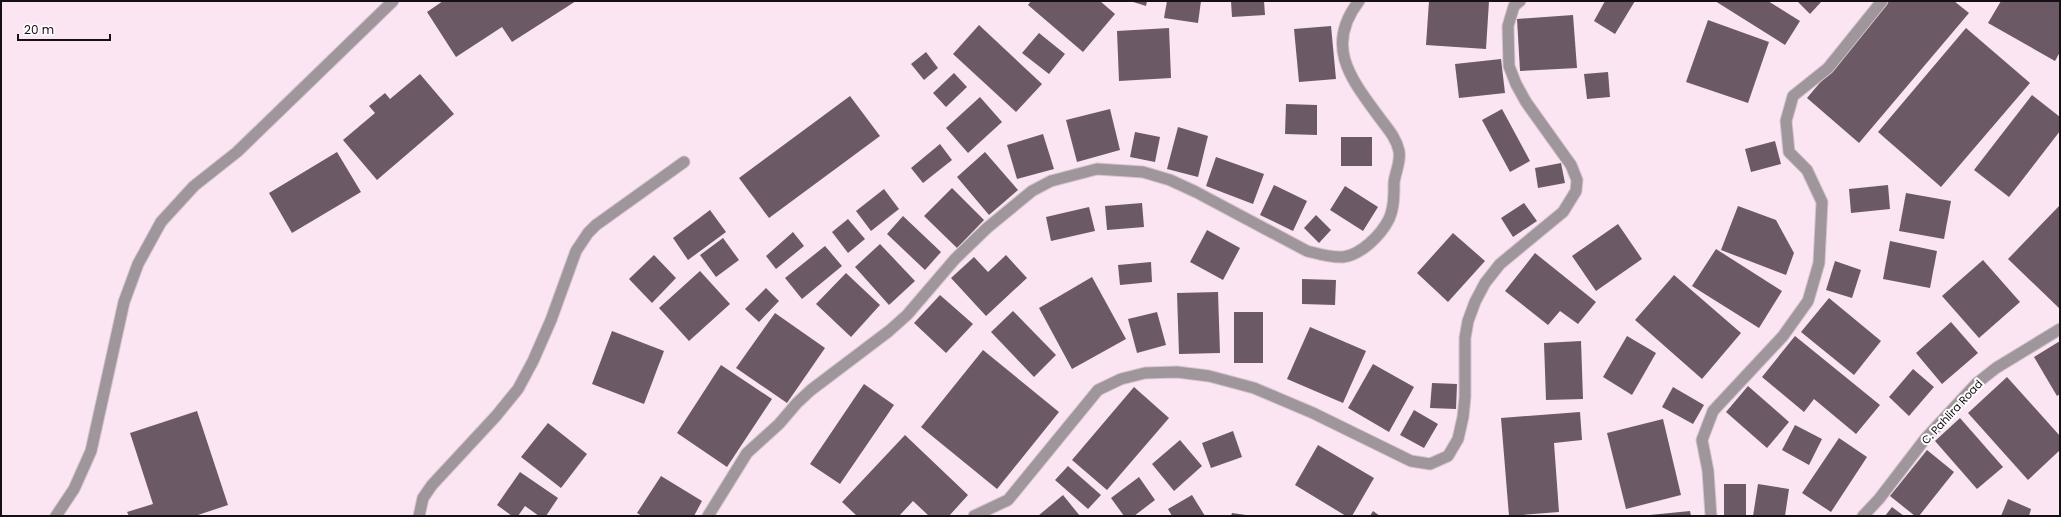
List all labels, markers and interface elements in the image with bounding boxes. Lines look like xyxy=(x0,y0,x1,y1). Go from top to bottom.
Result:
scale bar xyxy=(18,16,110,42)
text: 20 m xyxy=(24,21,54,38)
street label: C. Pahlira Road xyxy=(1918,376,1986,448)

